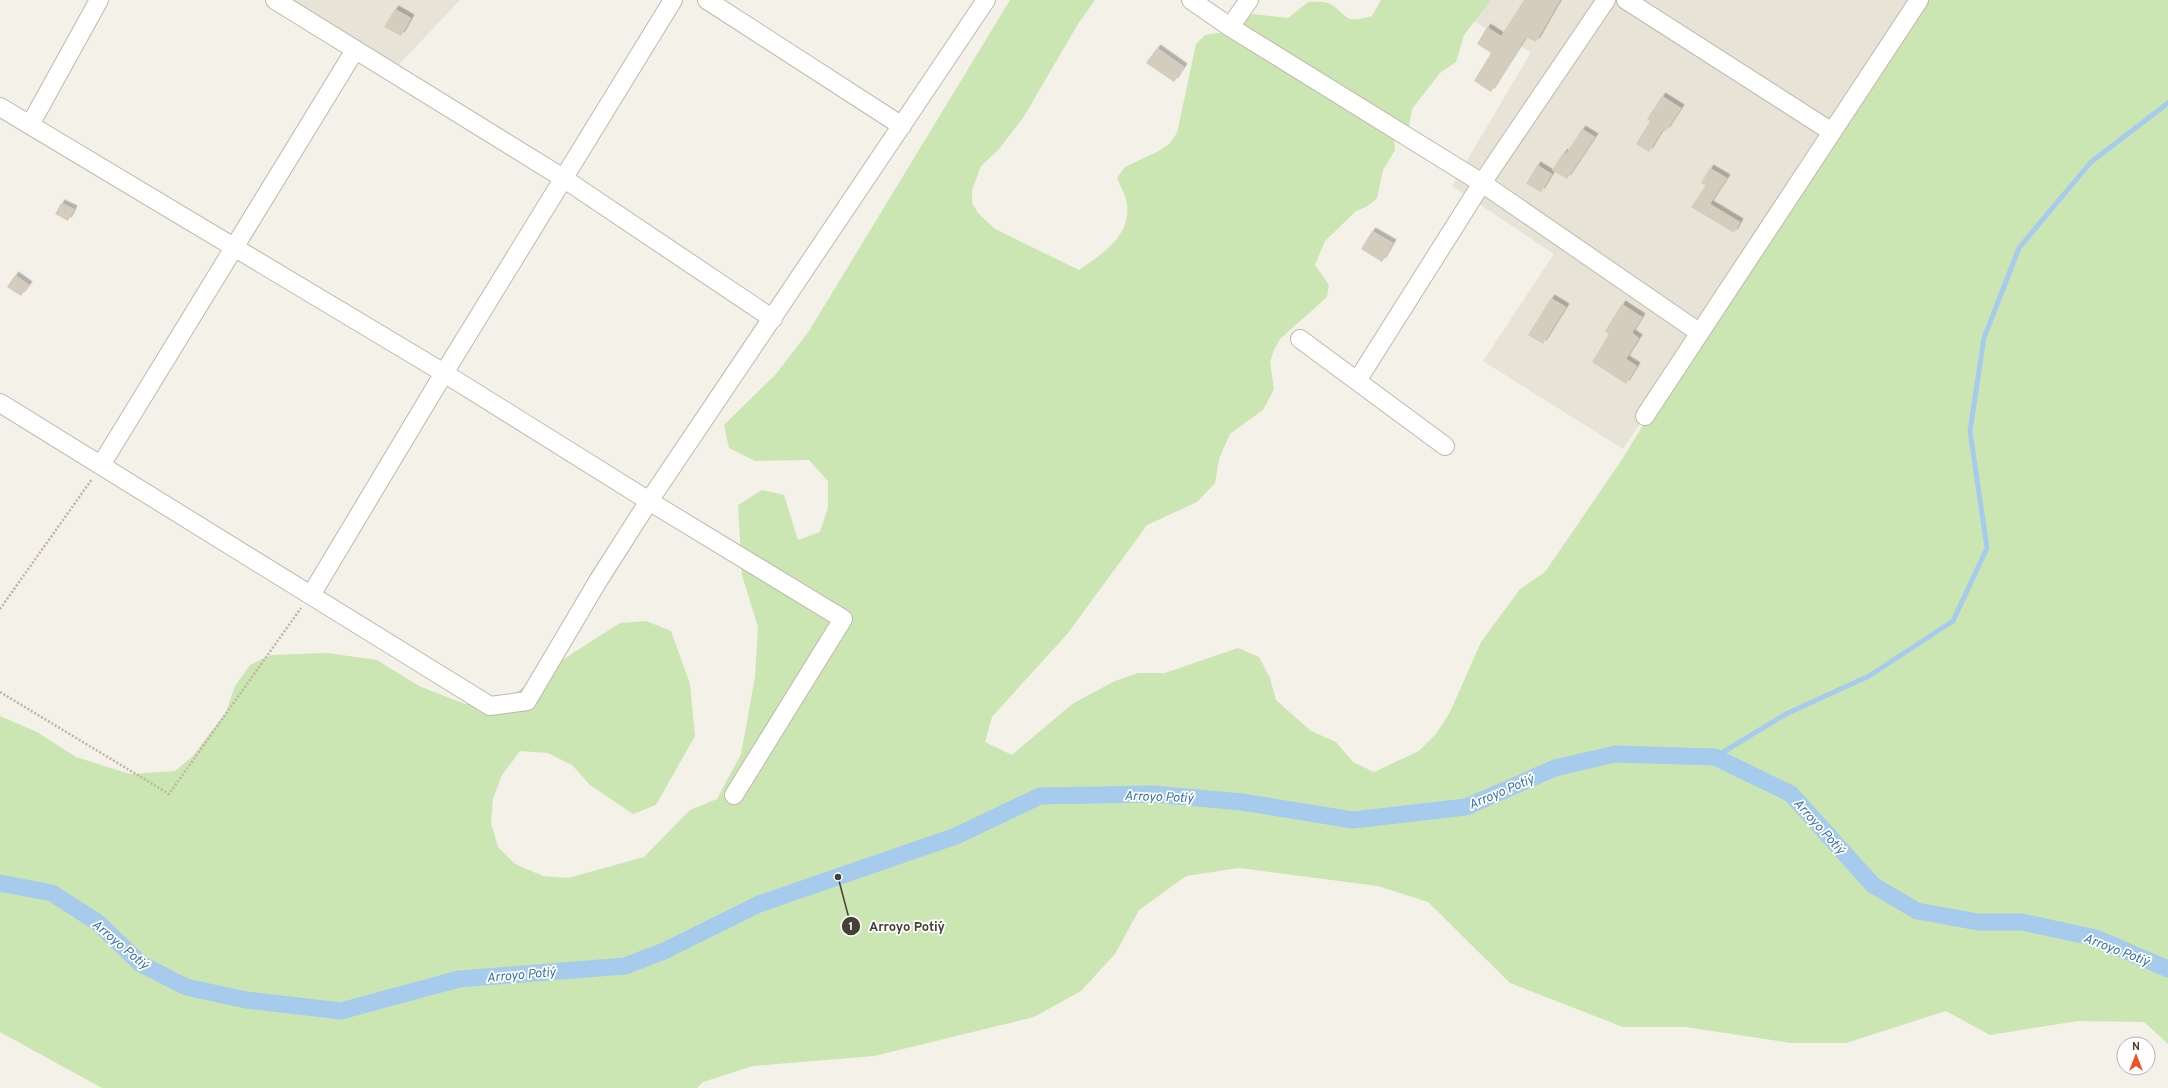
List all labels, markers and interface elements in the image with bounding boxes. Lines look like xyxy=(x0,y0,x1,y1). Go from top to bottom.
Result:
water label: Arroyo Poti´y xyxy=(1467,771,1538,814)
water label: Arroyo Poti´y xyxy=(1124,789,1195,807)
water label: Arroyo Poti´y xyxy=(1789,796,1849,859)
callout: Arroyo Poti´y xyxy=(841,914,953,939)
water label: Arroyo Poti´y xyxy=(88,917,152,975)
text: 1 xyxy=(849,919,853,935)
text: Arroyo Poti´y xyxy=(869,920,946,936)
water label: Arroyo Poti´y xyxy=(2081,931,2153,971)
water label: Arroyo Poti´y xyxy=(486,965,558,987)
north arrow xyxy=(2116,1036,2156,1076)
text: N xyxy=(2132,1040,2140,1054)

